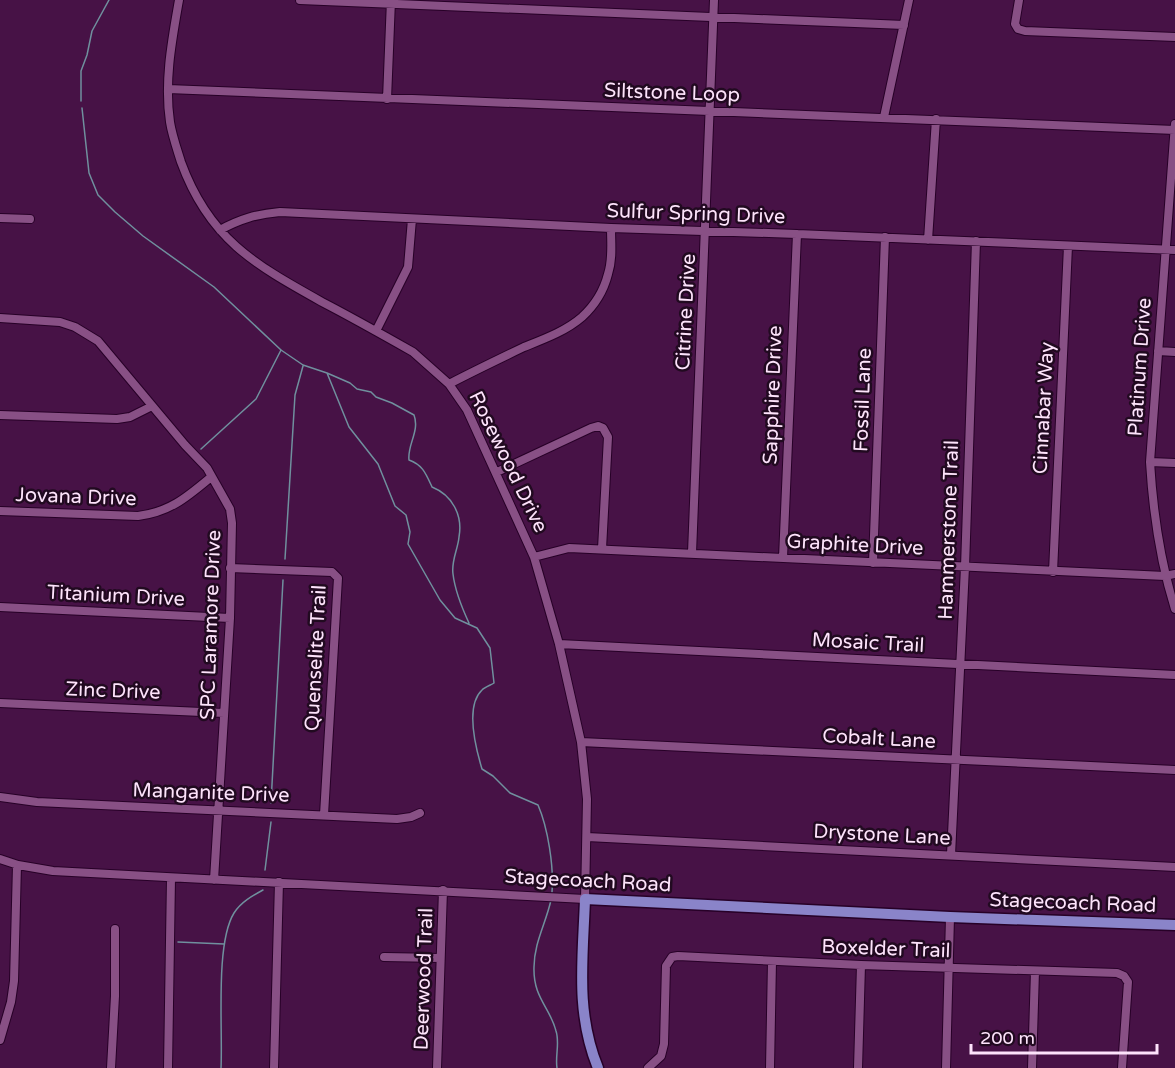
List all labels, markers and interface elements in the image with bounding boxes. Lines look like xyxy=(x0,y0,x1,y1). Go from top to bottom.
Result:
street label: Siltstone Loop xyxy=(604,79,740,107)
street label: Sulfur Spring Drive xyxy=(606,199,786,229)
street label: Citrine Drive xyxy=(671,253,701,371)
street label: Platinum Drive xyxy=(1123,297,1157,437)
street label: Sapphire Drive xyxy=(759,325,787,465)
street label: Cinnabar Way xyxy=(1029,341,1059,475)
street label: Fossil Lane xyxy=(849,348,877,452)
street label: Rosewood Drive xyxy=(463,387,553,537)
street label: Hammerstone Trail xyxy=(934,440,964,620)
street label: Jovana Drive xyxy=(15,483,137,511)
street label: Graphite Drive xyxy=(786,529,924,561)
street label: SPC Laramore Drive xyxy=(196,530,226,720)
street label: Titanium Drive xyxy=(46,580,186,612)
street label: Quenselite Trail xyxy=(300,584,332,732)
street label: Mosaic Trail xyxy=(811,628,925,658)
street label: Zinc Drive xyxy=(65,677,161,705)
street label: Cobalt Lane xyxy=(822,724,936,754)
street label: Manganite Drive xyxy=(132,778,290,808)
street label: Drystone Lane xyxy=(813,819,951,851)
street label: Stagecoach Road xyxy=(504,865,672,897)
street label: Stagecoach Road xyxy=(989,888,1157,918)
street label: Deerwood Trail xyxy=(410,907,438,1051)
street label: Boxelder Trail xyxy=(821,935,951,963)
scale bar xyxy=(971,1017,1157,1055)
text: 200 m xyxy=(980,1027,1035,1049)

